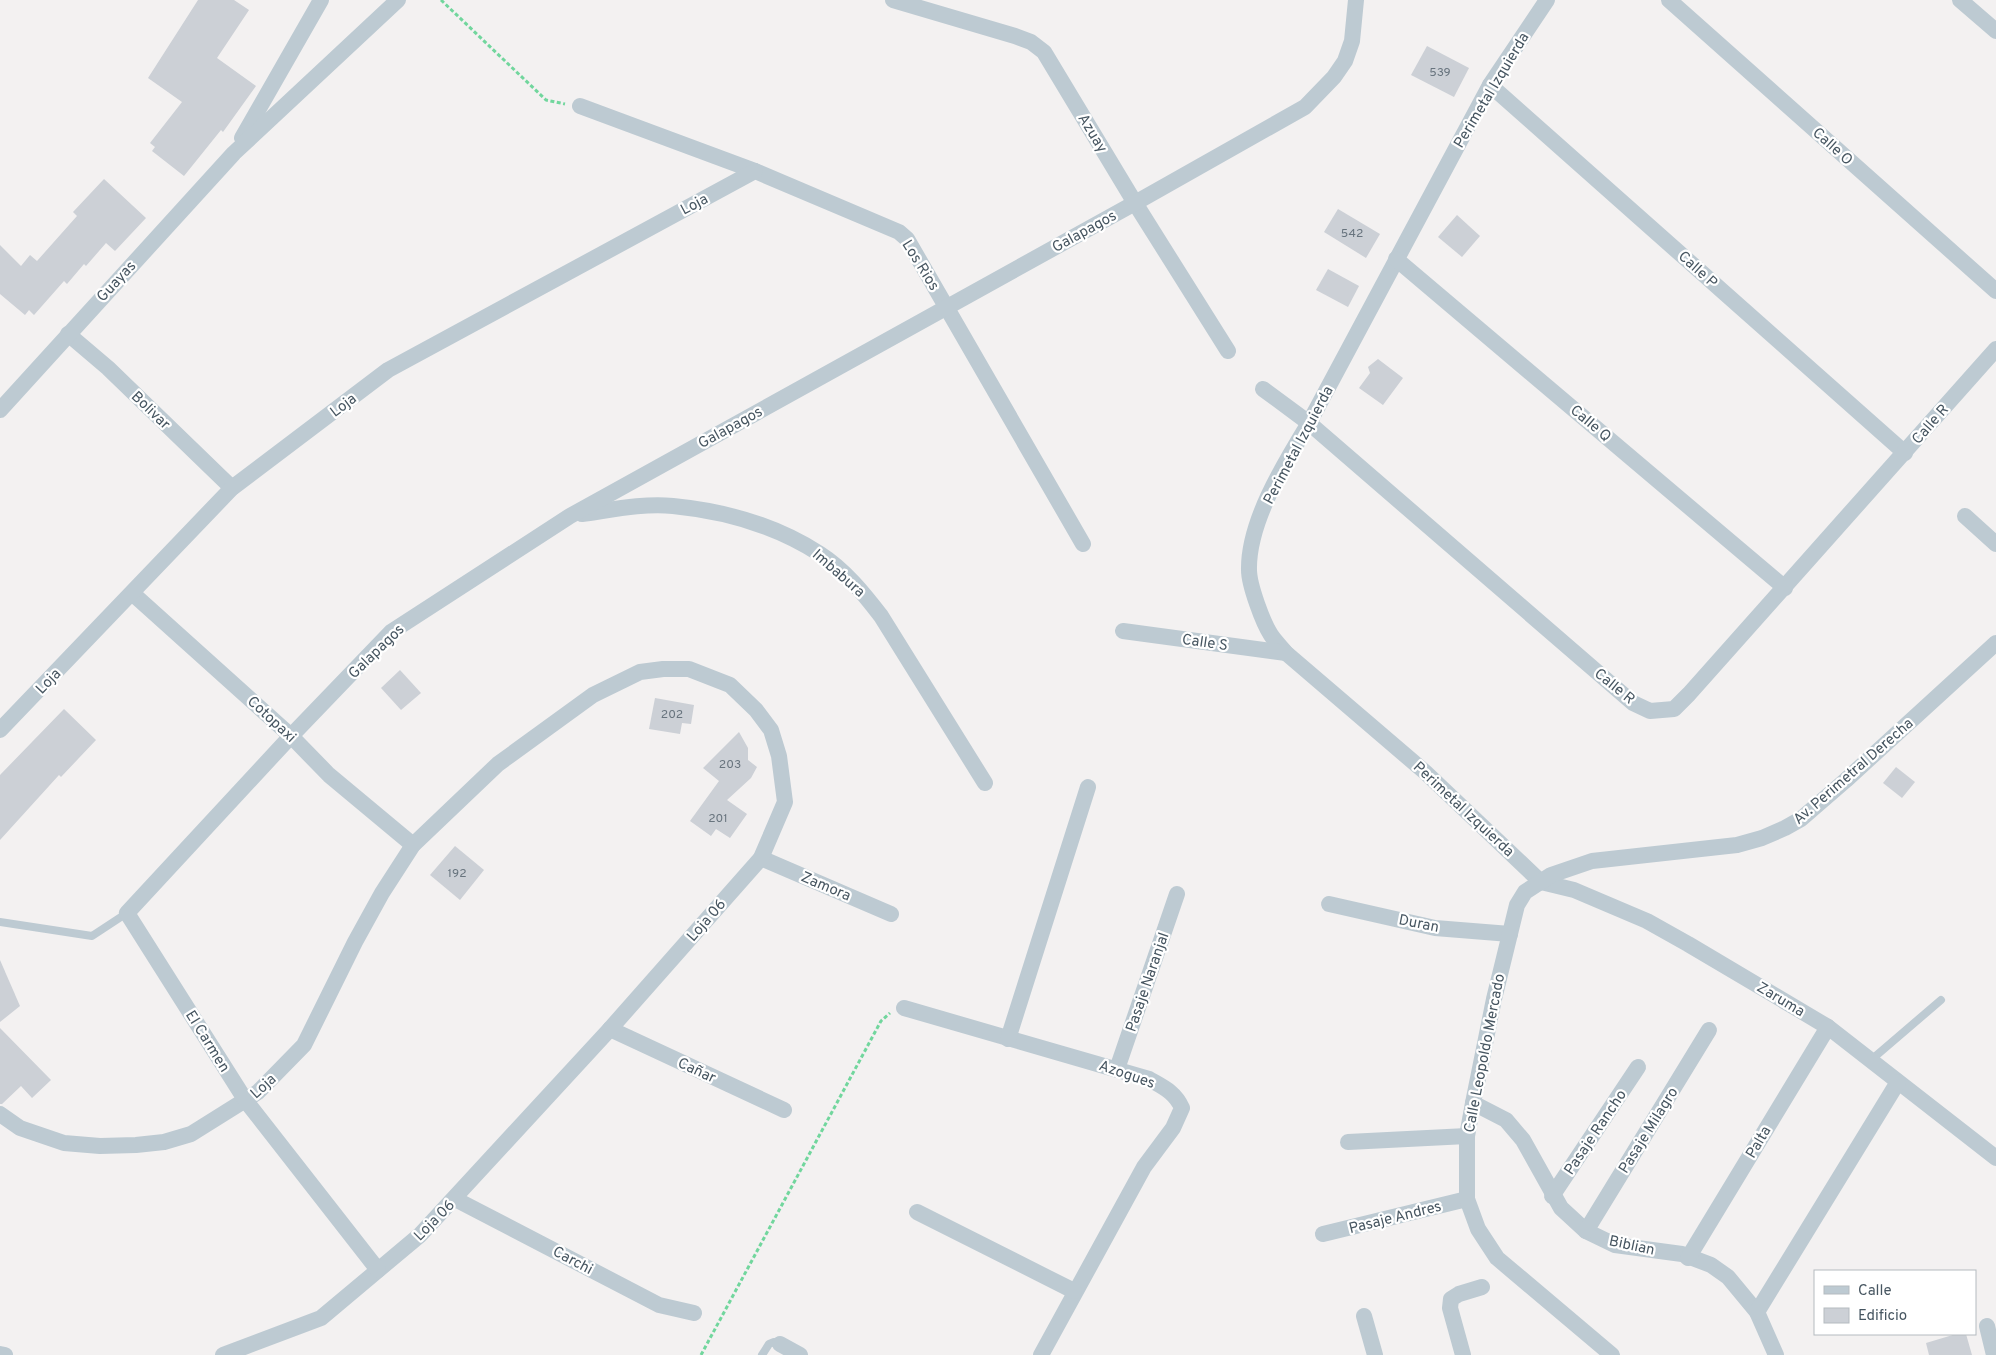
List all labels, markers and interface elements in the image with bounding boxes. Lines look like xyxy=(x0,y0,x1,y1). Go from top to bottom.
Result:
street label: Perimetal Izquierda xyxy=(1450,30,1534,152)
house number: 539 xyxy=(1429,65,1451,81)
street label: Azuay xyxy=(1073,111,1111,157)
street label: Calle O xyxy=(1808,124,1856,170)
street label: Loja xyxy=(678,190,712,220)
street label: Galapagos xyxy=(1049,207,1120,258)
house number: 542 xyxy=(1341,226,1363,242)
street label: Los Rios xyxy=(897,237,943,295)
street label: Calle P xyxy=(1673,247,1721,293)
street label: Guayas xyxy=(93,258,141,307)
street label: Perimetal Izquierda xyxy=(1260,383,1339,508)
street label: Bolivar xyxy=(126,388,174,434)
street label: Loja xyxy=(327,390,361,422)
street label: Calle Q xyxy=(1566,401,1615,447)
street label: Calle R xyxy=(1909,401,1954,449)
street label: Galapagos xyxy=(695,403,766,454)
street label: Imbabura xyxy=(808,546,868,602)
street label: Galapagos xyxy=(345,621,409,683)
street label: Calle S xyxy=(1181,631,1229,656)
street label: Loja xyxy=(32,665,66,699)
street label: Calle R xyxy=(1590,665,1638,709)
street label: Cotopaxi xyxy=(242,693,299,748)
house number: 202 xyxy=(661,707,683,723)
street label: Av. Perimetral Derecha xyxy=(1790,715,1918,830)
house number: 203 xyxy=(719,757,741,773)
street label: Perimetal Izquierda xyxy=(1408,758,1517,862)
house number: 201 xyxy=(708,811,728,827)
house number: 192 xyxy=(448,866,466,882)
street label: Zamora xyxy=(798,868,853,906)
street label: Loja 06 xyxy=(683,896,731,946)
street label: Duran xyxy=(1397,911,1441,938)
street label: Pasaje Naranjal xyxy=(1122,930,1174,1035)
street label: Calle Leopoldo Mercado xyxy=(1461,972,1510,1134)
street label: Zaruma xyxy=(1753,979,1808,1022)
street label: El Carmen xyxy=(180,1007,233,1076)
street label: Cañar xyxy=(674,1054,719,1089)
street label: Azogues xyxy=(1096,1057,1157,1094)
street label: Loja xyxy=(247,1071,281,1104)
street label: Pasaje Milagro xyxy=(1615,1084,1683,1177)
street label: Pasaje Rancho xyxy=(1561,1087,1632,1179)
street label: Palta xyxy=(1742,1123,1776,1162)
street label: Loja 06 xyxy=(410,1196,460,1246)
street label: Pasaje Andres xyxy=(1347,1198,1444,1239)
street label: Biblian xyxy=(1607,1232,1656,1261)
street label: Carchi xyxy=(549,1243,596,1280)
legend xyxy=(1814,1270,1976,1335)
text: Calle xyxy=(1858,1282,1892,1301)
text: Edificio xyxy=(1858,1307,1907,1326)

